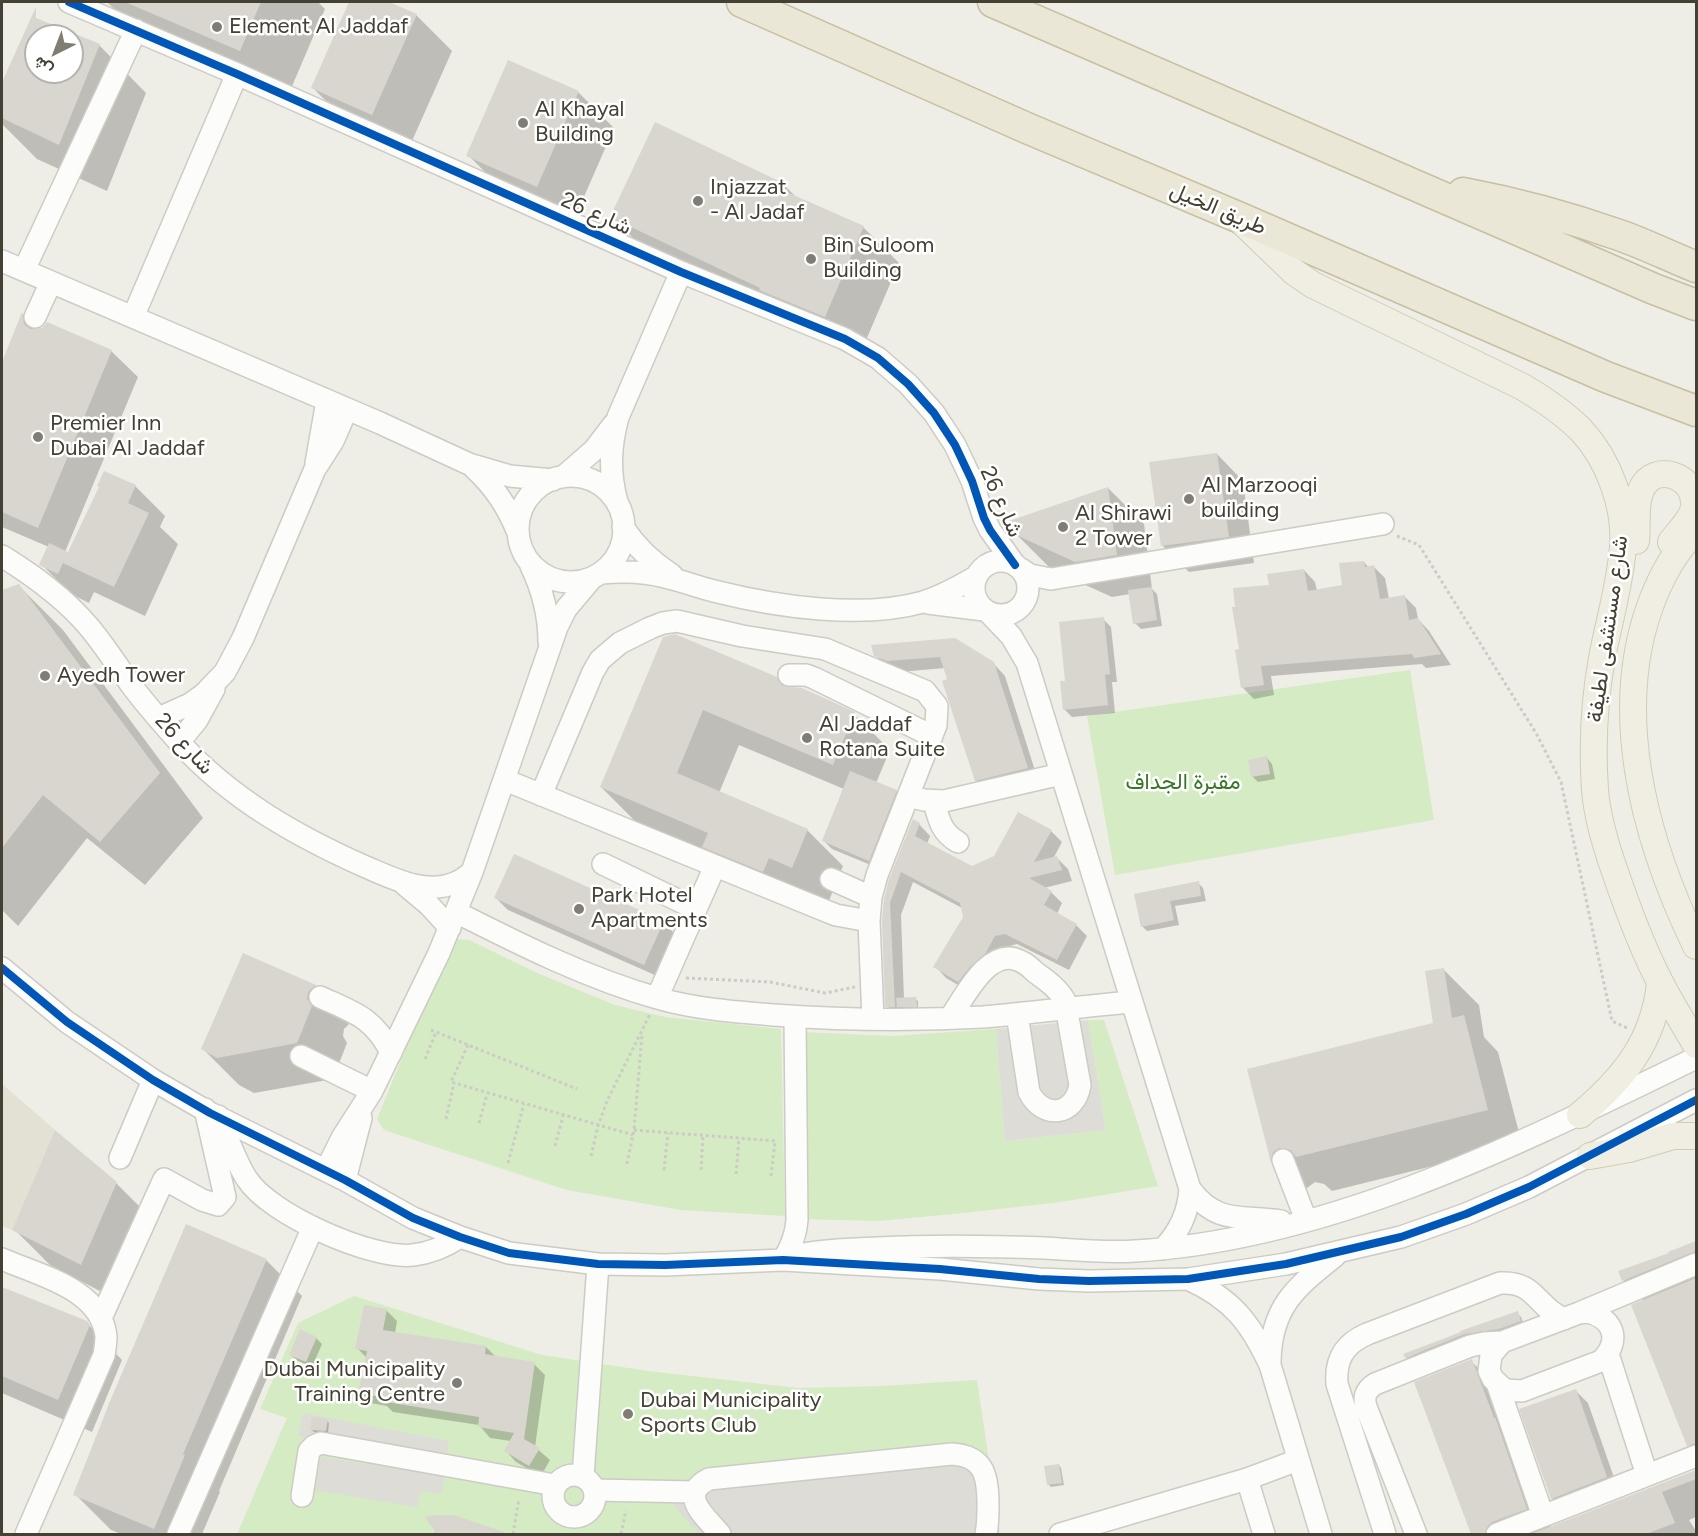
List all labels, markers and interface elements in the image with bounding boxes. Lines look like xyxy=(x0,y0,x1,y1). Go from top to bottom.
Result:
place label: Element Al Jaddaf xyxy=(229,14,408,40)
marker: Element Al Jaddaf xyxy=(210,20,224,34)
north arrow xyxy=(24,24,84,84)
text: ش xyxy=(29,53,56,80)
place label: Al Khayal Building xyxy=(535,97,624,148)
marker: Al Khayal Building xyxy=(516,116,530,130)
place label: Injazzat - Al Jadaf xyxy=(710,175,805,226)
street label: طريق الخيل xyxy=(1166,177,1270,241)
street label: شارع 26 xyxy=(557,187,635,241)
marker: Injazzat - Al Jadaf xyxy=(691,194,705,208)
place label: Bin Suloom Building xyxy=(823,233,934,284)
marker: Bin Suloom Building xyxy=(804,252,818,266)
place label: Premier Inn Dubai Al Jaddaf xyxy=(50,411,205,463)
marker: Premier Inn Dubai Al Jaddaf xyxy=(31,430,45,444)
street label: شارع 26 xyxy=(974,463,1028,541)
place label: Al Marzooqi building xyxy=(1201,473,1318,524)
marker: Al Marzooqi building xyxy=(1182,492,1196,506)
place label: Al Shirawi 2 Tower xyxy=(1075,501,1172,552)
marker: Al Shirawi 2 Tower xyxy=(1056,520,1070,534)
street label: شارع مستشفى لطيفة xyxy=(1582,534,1634,724)
place label: Ayedh Tower xyxy=(57,663,185,689)
marker: Ayedh Tower xyxy=(38,669,52,683)
street label: شارع 26 xyxy=(149,708,219,780)
place label: Al Jaddaf Rotana Suite xyxy=(819,712,945,764)
marker: Al Jaddaf Rotana Suite xyxy=(800,731,814,745)
park label: مقبرة الجداف xyxy=(1125,770,1241,796)
place label: Park Hotel Apartments xyxy=(591,883,707,934)
marker: Park Hotel Apartments xyxy=(572,902,586,916)
place label: Dubai Municipality Training Centre xyxy=(264,1357,445,1408)
marker: Dubai Municipality Training Centre xyxy=(450,1376,464,1390)
place label: Dubai Municipality Sports Club xyxy=(640,1388,821,1440)
marker: Dubai Municipality Sports Club xyxy=(621,1407,635,1421)

